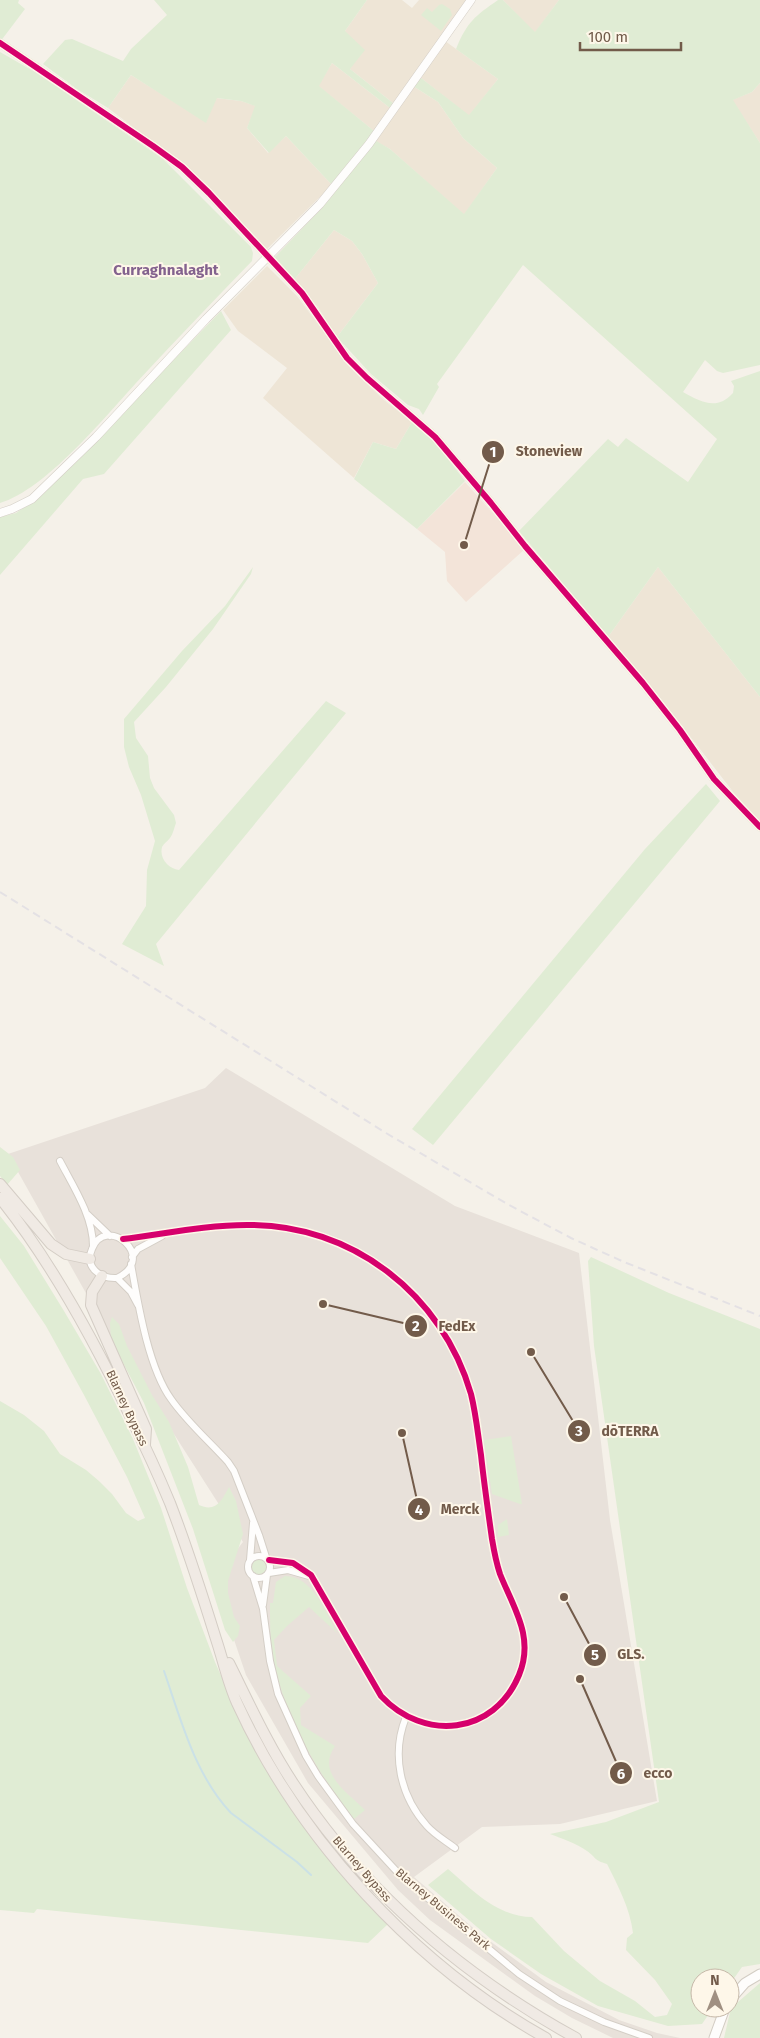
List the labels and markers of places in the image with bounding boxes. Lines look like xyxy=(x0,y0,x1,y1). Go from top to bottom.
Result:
callout: Stoneview xyxy=(481,437,592,466)
callout: FedEx xyxy=(404,1312,486,1341)
callout: dōTERRA xyxy=(567,1416,669,1445)
callout: Merck xyxy=(406,1495,489,1524)
callout: GLS. xyxy=(582,1640,655,1669)
callout: ecco xyxy=(609,1759,682,1788)

